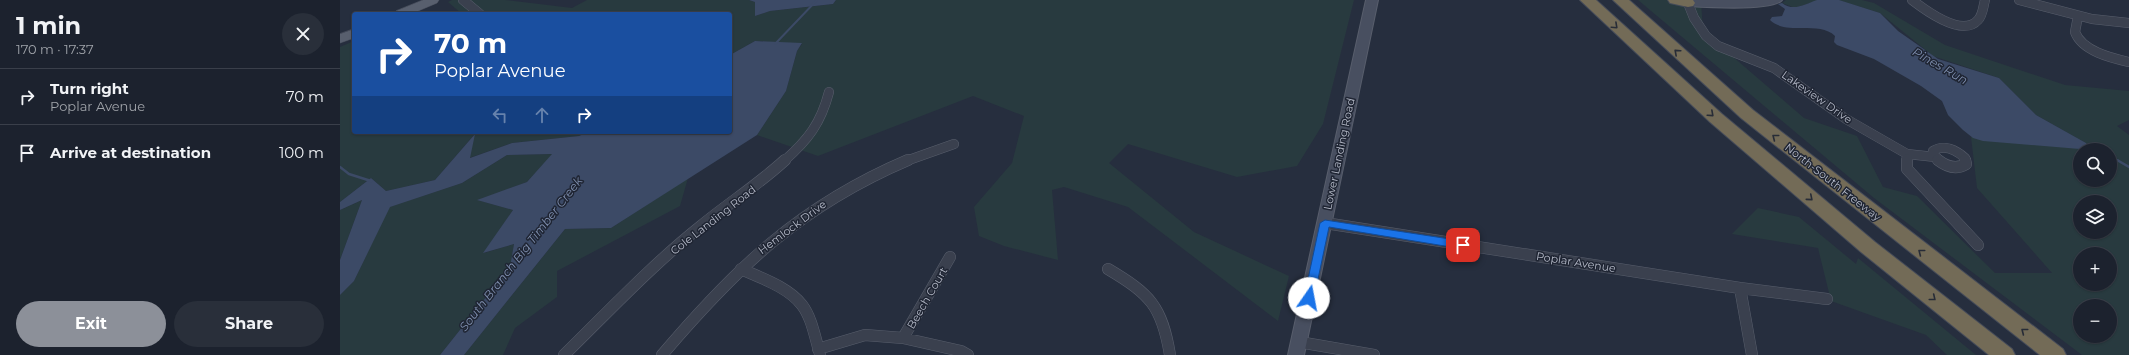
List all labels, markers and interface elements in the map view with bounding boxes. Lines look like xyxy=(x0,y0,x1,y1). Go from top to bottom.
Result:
text: 1 min xyxy=(16,11,81,40)
button: close xyxy=(282,13,324,55)
one-way arrow xyxy=(1610,22,1618,29)
text: 70 m xyxy=(434,26,507,60)
icon: right xyxy=(368,28,420,80)
text: 170 m · 17:37 xyxy=(16,41,94,57)
water label: Pines Run xyxy=(1910,44,1970,87)
one-way arrow xyxy=(1674,49,1681,56)
text: Poplar Avenue xyxy=(434,60,566,82)
street label: Lakeview Drive xyxy=(1779,68,1855,127)
text: Turn right xyxy=(50,79,129,98)
icon: right xyxy=(16,86,38,108)
text: 70 m xyxy=(286,87,324,106)
street label: Lower Landing Road xyxy=(1320,97,1358,211)
text: Poplar Avenue xyxy=(50,98,145,114)
icon: left xyxy=(489,104,511,126)
icon: ahead xyxy=(531,104,553,126)
icon: right xyxy=(573,104,595,126)
one-way arrow xyxy=(1706,110,1714,117)
one-way arrow xyxy=(1773,134,1780,141)
street label: North-South Freeway xyxy=(1782,140,1884,224)
icon: arrive xyxy=(16,142,38,164)
text: Arrive at destination xyxy=(50,143,211,162)
text: 100 m xyxy=(279,143,324,162)
map controls xyxy=(2073,143,2117,343)
button: search xyxy=(2073,143,2117,187)
water label: South Branch Big Timber Creek xyxy=(456,173,586,334)
street label: Cole Landing Road xyxy=(668,182,758,258)
one-way arrow xyxy=(1806,194,1813,201)
button: layers xyxy=(2073,195,2117,239)
street label: Hemlock Drive xyxy=(755,197,829,257)
pin xyxy=(1446,228,1480,262)
icon: arrive xyxy=(1452,234,1474,256)
button: + xyxy=(2073,247,2117,291)
street label: Poplar Avenue xyxy=(1535,249,1617,275)
one-way arrow xyxy=(1919,249,1926,256)
street label: Beech Court xyxy=(904,264,951,331)
position arrow xyxy=(1288,277,1330,319)
one-way arrow xyxy=(1928,294,1935,301)
button: − xyxy=(2073,299,2117,343)
button: Exit xyxy=(16,301,166,347)
button: Share xyxy=(174,301,324,347)
one-way arrow xyxy=(2021,328,2028,336)

